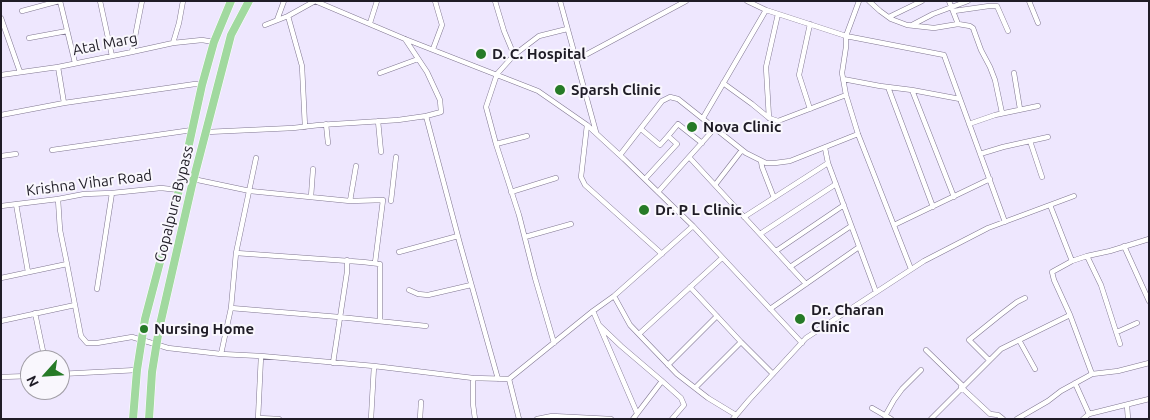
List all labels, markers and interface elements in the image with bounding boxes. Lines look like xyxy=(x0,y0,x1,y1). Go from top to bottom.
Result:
street label: Atal Marg xyxy=(71,29,139,59)
place label: D. C. Hospital xyxy=(492,45,586,63)
marker: D. C. Hospital xyxy=(474,47,488,61)
place label: Sparsh Clinic xyxy=(571,81,661,99)
marker: Sparsh Clinic xyxy=(553,83,567,97)
place label: Nova Clinic xyxy=(703,118,781,136)
marker: Nova Clinic xyxy=(685,120,699,134)
street label: Gopalpura Bypass xyxy=(151,144,197,264)
street label: Krishna Vihar Road xyxy=(25,166,153,200)
place label: Dr. P L Clinic xyxy=(655,201,742,219)
marker: Dr. P L Clinic xyxy=(637,203,651,217)
place label: Dr. Charan Clinic xyxy=(811,301,884,336)
marker: Dr. Charan Clinic xyxy=(793,312,807,326)
place label: Nursing Home xyxy=(154,320,254,338)
marker: Nursing Home xyxy=(138,323,150,335)
north arrow xyxy=(20,350,70,400)
text: N xyxy=(23,373,42,389)

